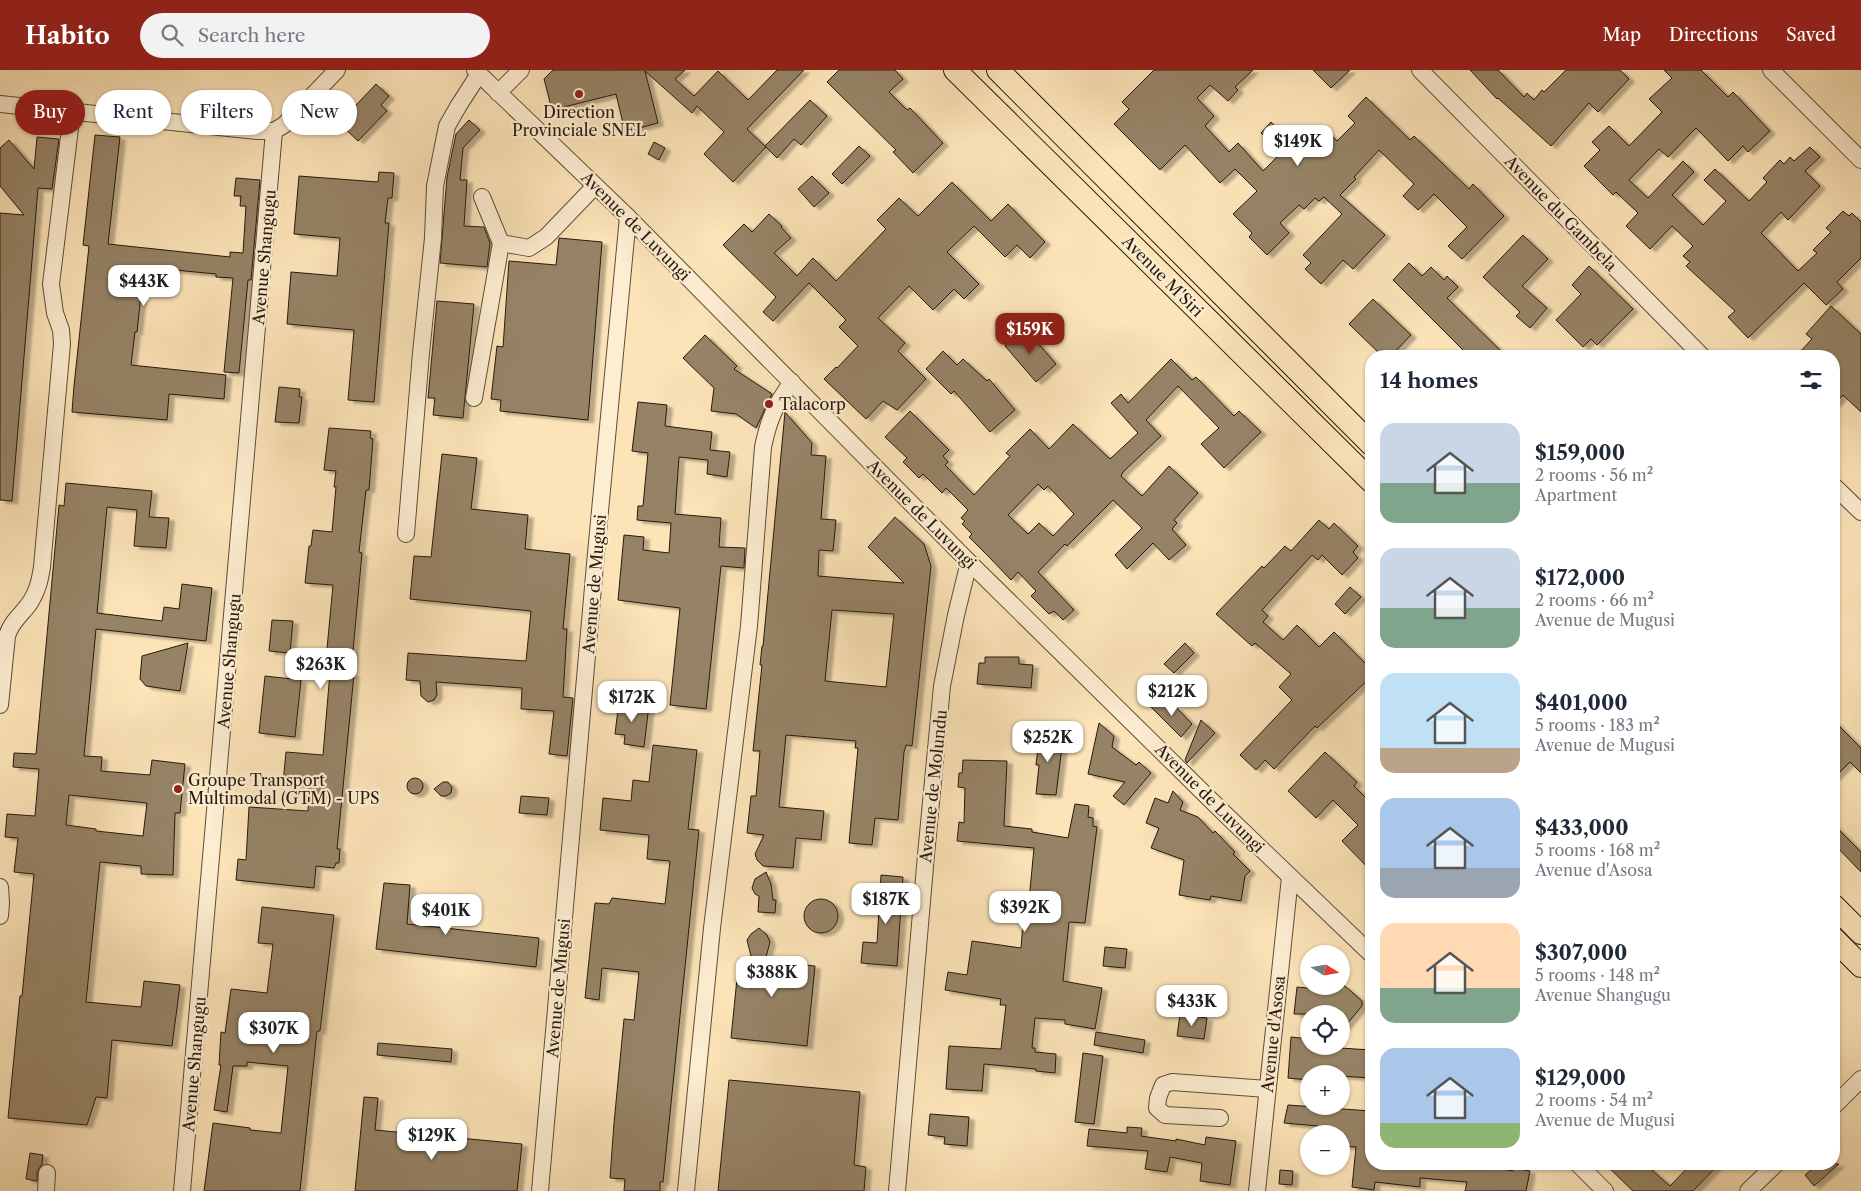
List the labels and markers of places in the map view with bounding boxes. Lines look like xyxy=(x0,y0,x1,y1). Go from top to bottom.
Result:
marker: Direction Provinciale SNEL xyxy=(573,88,585,100)
place label: Direction Provinciale SNEL xyxy=(512,102,647,140)
pin: $149K xyxy=(1263,124,1333,167)
pin: $443K xyxy=(109,264,179,307)
pin: $159K xyxy=(995,312,1065,355)
place label: Talacorp xyxy=(779,394,846,414)
marker: Talacorp xyxy=(763,398,775,410)
pin: $263K xyxy=(286,648,356,690)
pin: $212K xyxy=(1137,674,1207,717)
pin: $172K xyxy=(597,680,667,723)
pin: $252K xyxy=(1013,720,1083,763)
place label: Groupe Transport Multimodal (GTM) - UPS xyxy=(188,770,380,808)
marker: Groupe Transport Multimodal (GTM) - UPS xyxy=(172,783,184,795)
pin: $187K xyxy=(851,882,921,925)
pin: $392K xyxy=(990,890,1060,933)
pin: $401K xyxy=(411,894,481,936)
pin: $388K xyxy=(737,956,807,998)
pin: $433K xyxy=(1157,984,1227,1027)
pin: $307K xyxy=(239,1012,309,1054)
pin: $129K xyxy=(397,1118,467,1161)

